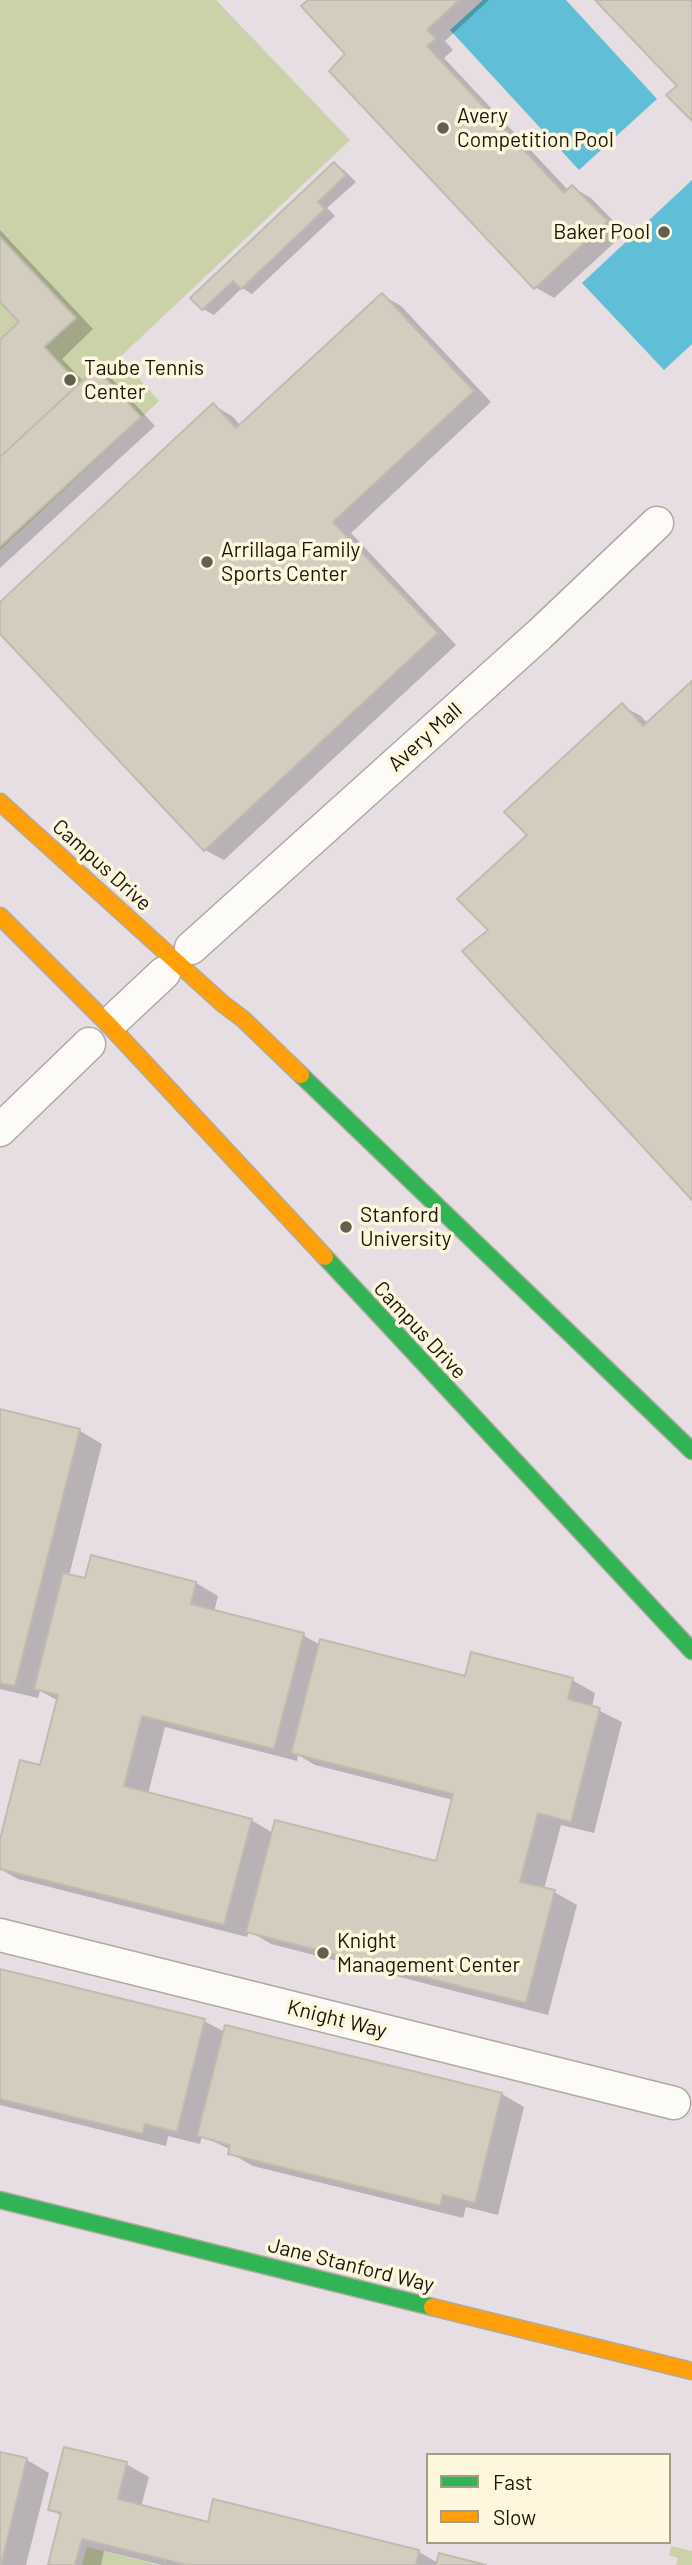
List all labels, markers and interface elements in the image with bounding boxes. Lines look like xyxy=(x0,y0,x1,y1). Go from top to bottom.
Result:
place label: Avery Competition Pool xyxy=(457,103,614,153)
marker: Avery Competition Pool xyxy=(435,120,451,136)
place label: Baker Pool xyxy=(553,219,650,245)
marker: Baker Pool xyxy=(656,224,672,240)
place label: Taube Tennis Center xyxy=(84,355,204,405)
marker: Taube Tennis Center xyxy=(62,372,78,388)
place label: Arrillaga Family Sports Center xyxy=(221,537,360,587)
marker: Arrillaga Family Sports Center xyxy=(199,554,215,570)
street label: Avery Mall xyxy=(383,697,467,777)
street label: Campus Drive xyxy=(47,814,157,916)
place label: Stanford University xyxy=(360,1202,451,1252)
marker: Stanford University xyxy=(338,1219,354,1235)
street label: Campus Drive xyxy=(368,1276,472,1384)
place label: Knight Management Center xyxy=(337,1928,520,1978)
marker: Knight Management Center xyxy=(315,1945,331,1961)
street label: Knight Way xyxy=(285,1994,389,2044)
street label: Jane Stanford Way xyxy=(265,2232,437,2298)
legend xyxy=(426,2453,671,2544)
text: Fast xyxy=(493,2469,533,2494)
text: Slow xyxy=(493,2504,536,2529)

